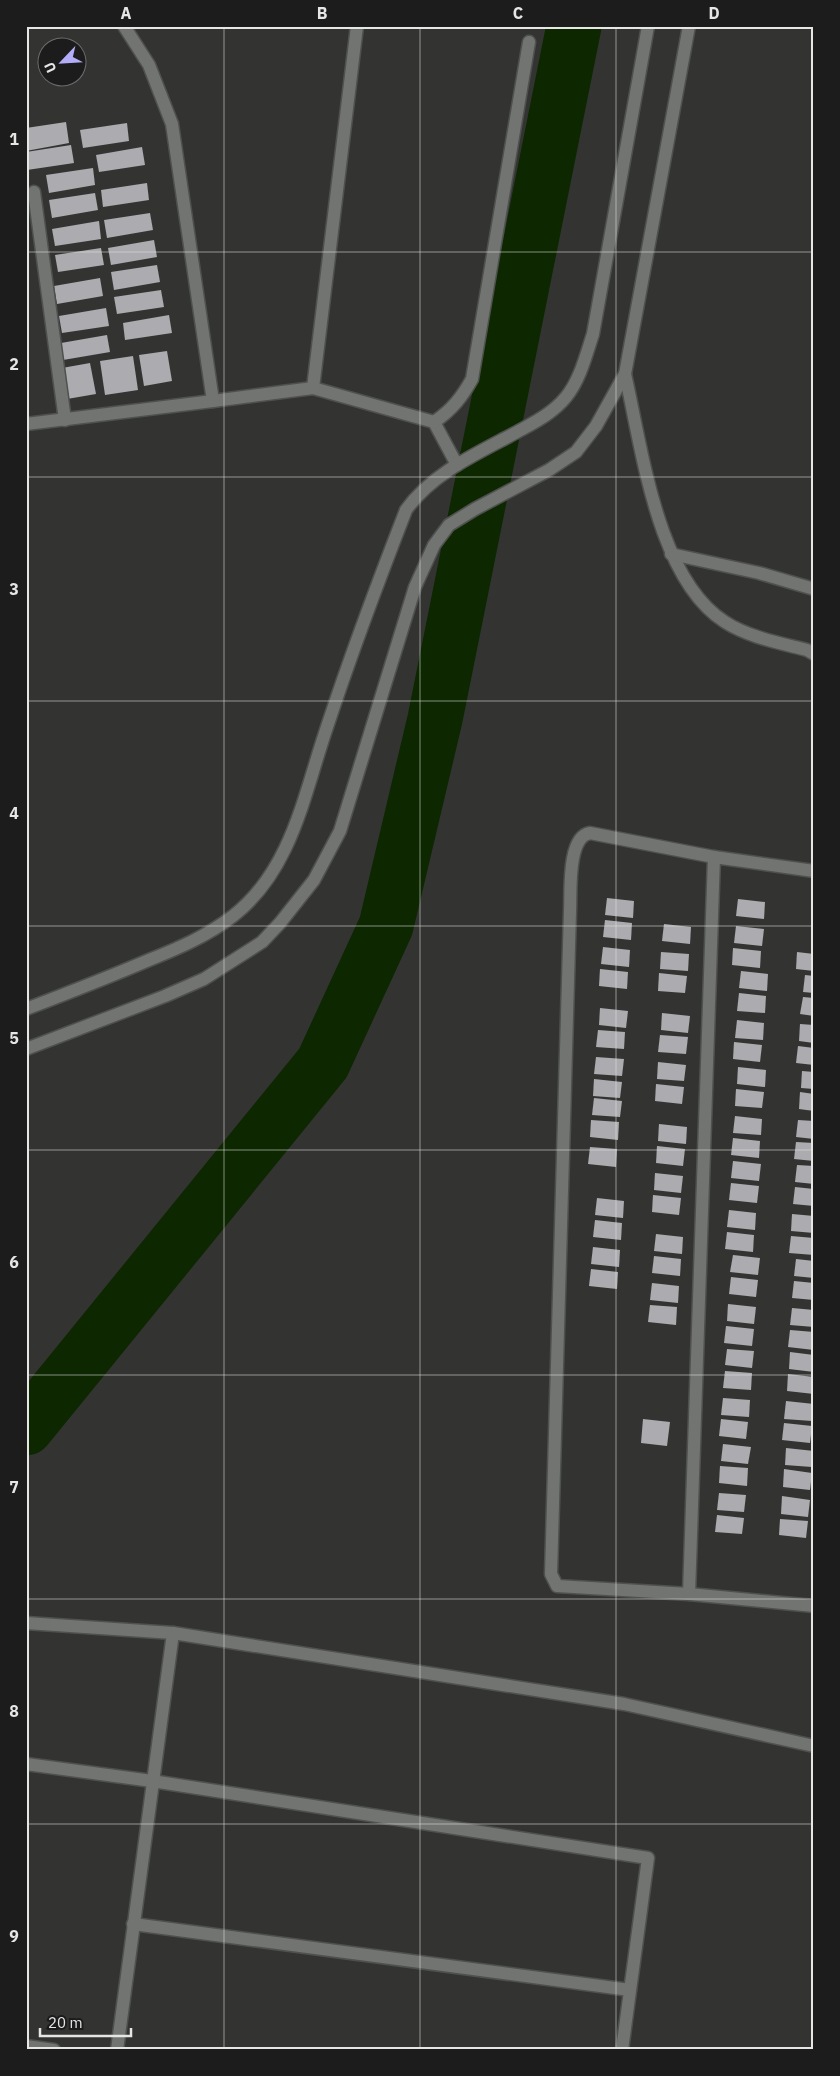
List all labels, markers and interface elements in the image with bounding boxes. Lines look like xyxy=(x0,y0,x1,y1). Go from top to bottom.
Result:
text: A xyxy=(121,3,132,23)
text: B xyxy=(317,3,328,23)
text: C xyxy=(513,3,523,23)
text: D xyxy=(708,3,720,23)
north arrow xyxy=(38,38,88,88)
text: U xyxy=(40,59,60,76)
text: 1 xyxy=(9,129,19,149)
text: 2 xyxy=(9,354,19,374)
text: 3 xyxy=(9,579,19,599)
text: 4 xyxy=(9,803,19,823)
text: 5 xyxy=(9,1028,19,1048)
text: 6 xyxy=(9,1252,19,1272)
text: 7 xyxy=(9,1477,19,1497)
text: 8 xyxy=(9,1701,19,1721)
text: 9 xyxy=(9,1926,19,1946)
scale bar xyxy=(40,2006,131,2038)
text: 20 m xyxy=(48,2013,83,2032)

